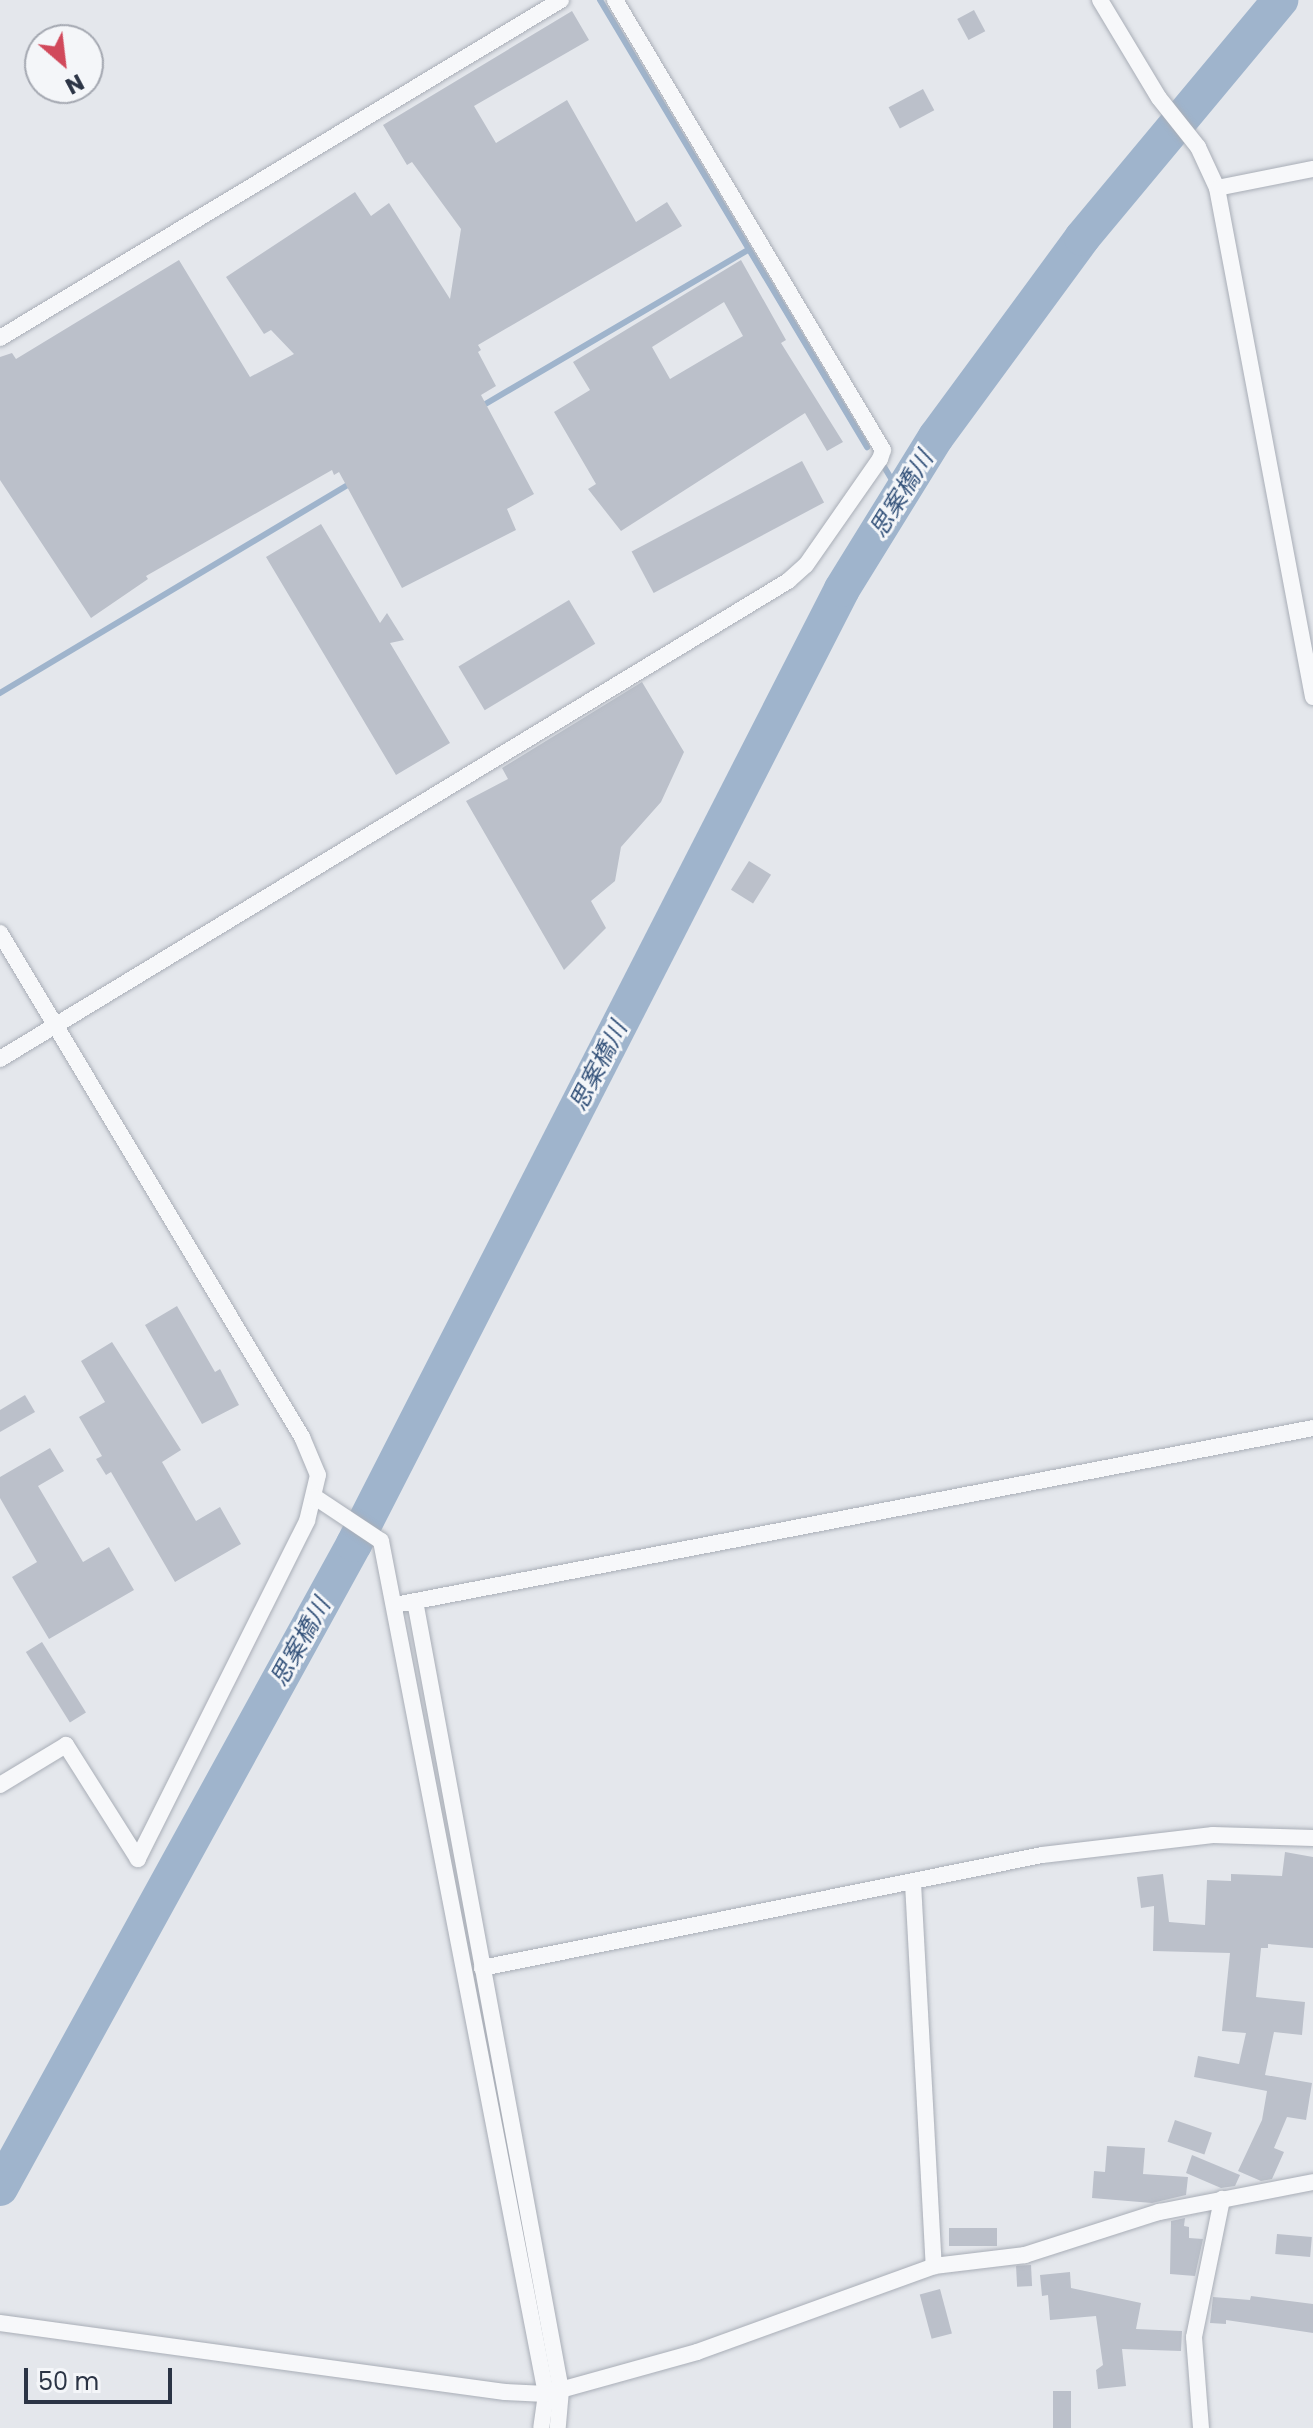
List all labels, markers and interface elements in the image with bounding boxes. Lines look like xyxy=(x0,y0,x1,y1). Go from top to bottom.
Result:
north arrow xyxy=(24,24,104,104)
text: N xyxy=(60,66,89,101)
water label: 思案橋川 xyxy=(863,446,939,542)
water label: 思案橋川 xyxy=(563,1017,633,1115)
water label: 思案橋川 xyxy=(264,1593,336,1691)
scale bar xyxy=(28,2352,176,2402)
text: 50 m xyxy=(38,2365,99,2398)

